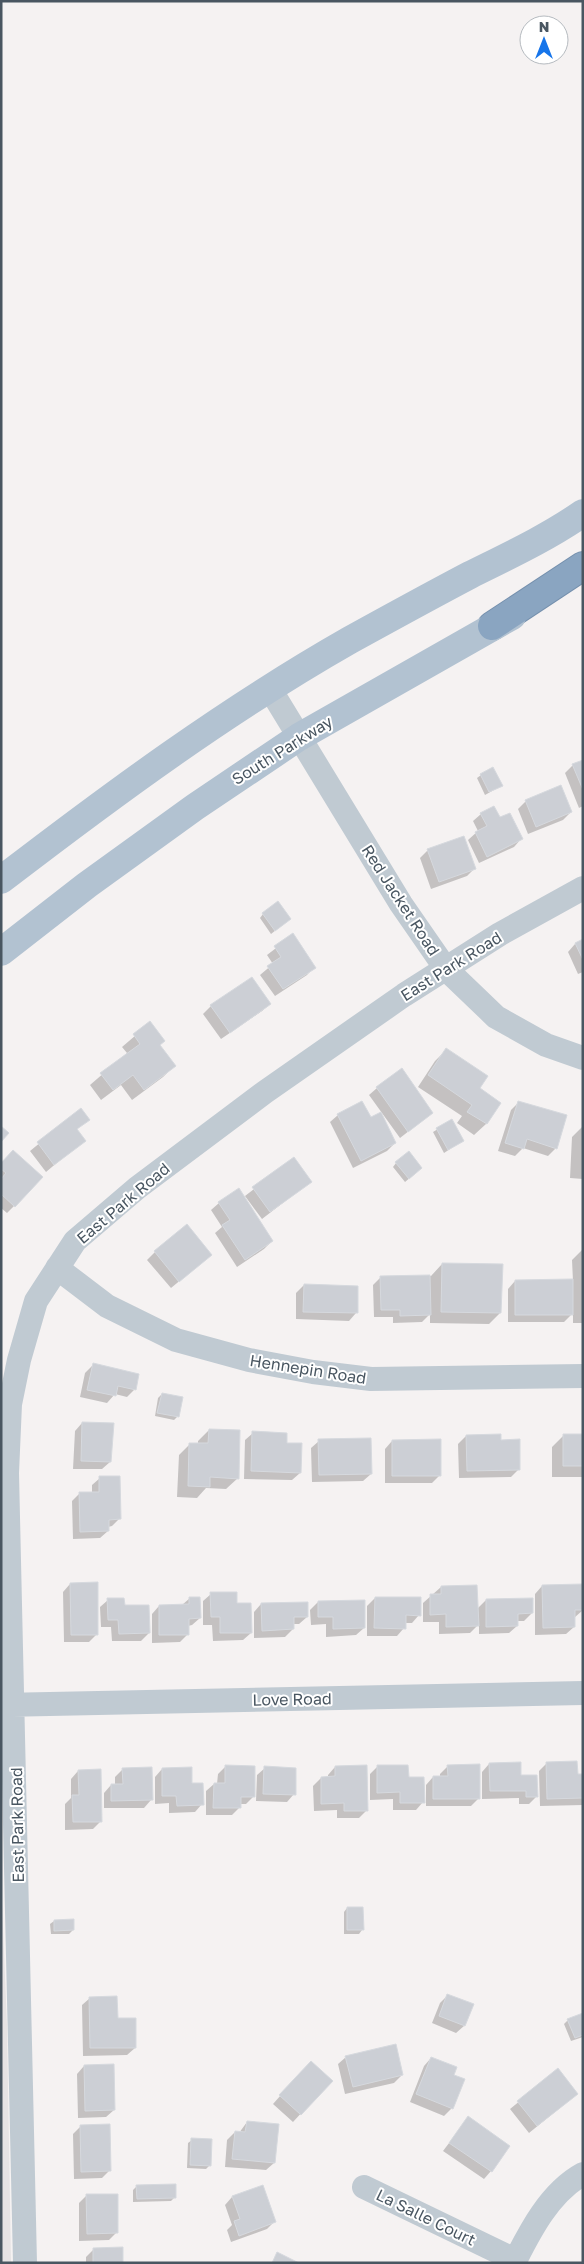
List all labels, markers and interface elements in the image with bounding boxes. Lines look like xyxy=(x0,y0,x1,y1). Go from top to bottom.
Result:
north arrow xyxy=(519,15,569,65)
text: N xyxy=(539,18,549,35)
street label: South Parkway xyxy=(228,711,336,789)
street label: Red Jacket Road xyxy=(358,841,444,959)
street label: East Park Road xyxy=(397,927,505,1005)
street label: East Park Road xyxy=(72,1158,174,1248)
street label: Hennepin Road xyxy=(248,1350,368,1388)
street label: Love Road xyxy=(252,1688,332,1710)
street label: East Park Road xyxy=(6,1767,28,1883)
street label: La Salle Court xyxy=(373,2184,479,2250)

